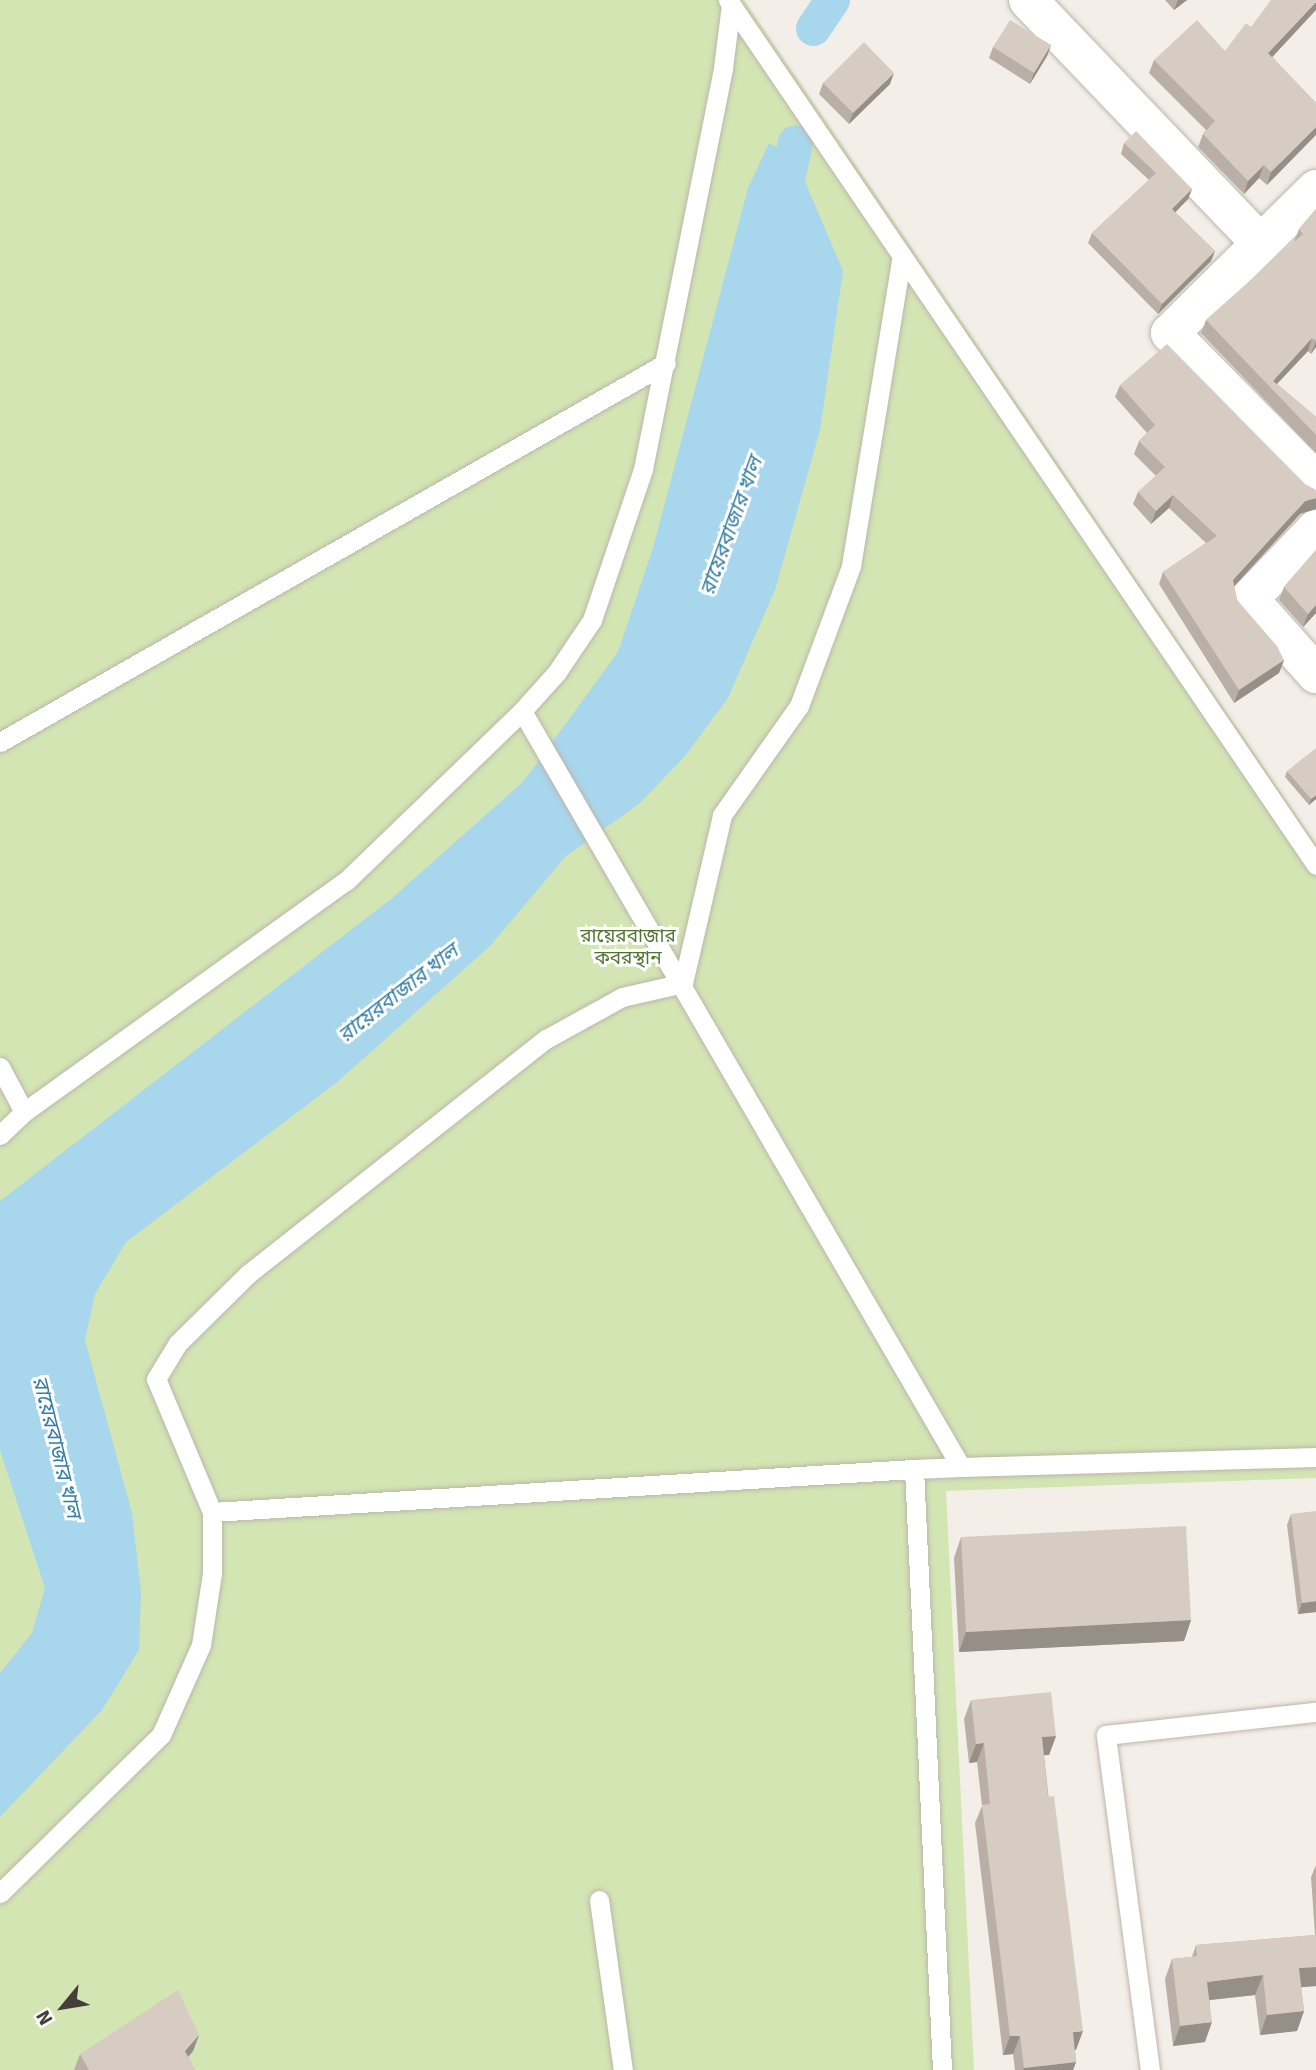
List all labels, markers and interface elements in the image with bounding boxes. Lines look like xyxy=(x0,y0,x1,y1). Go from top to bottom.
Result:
water label: রায়েরবাজার খাল xyxy=(694,454,768,598)
park label: রায়েরবাজার কবরস্থান xyxy=(580,926,676,970)
water label: রায়েরবাজার খাল xyxy=(333,938,463,1048)
water label: রায়েরবাজার খাল xyxy=(27,1374,87,1520)
north arrow xyxy=(28,1972,98,2042)
text: N xyxy=(31,2006,59,2029)

